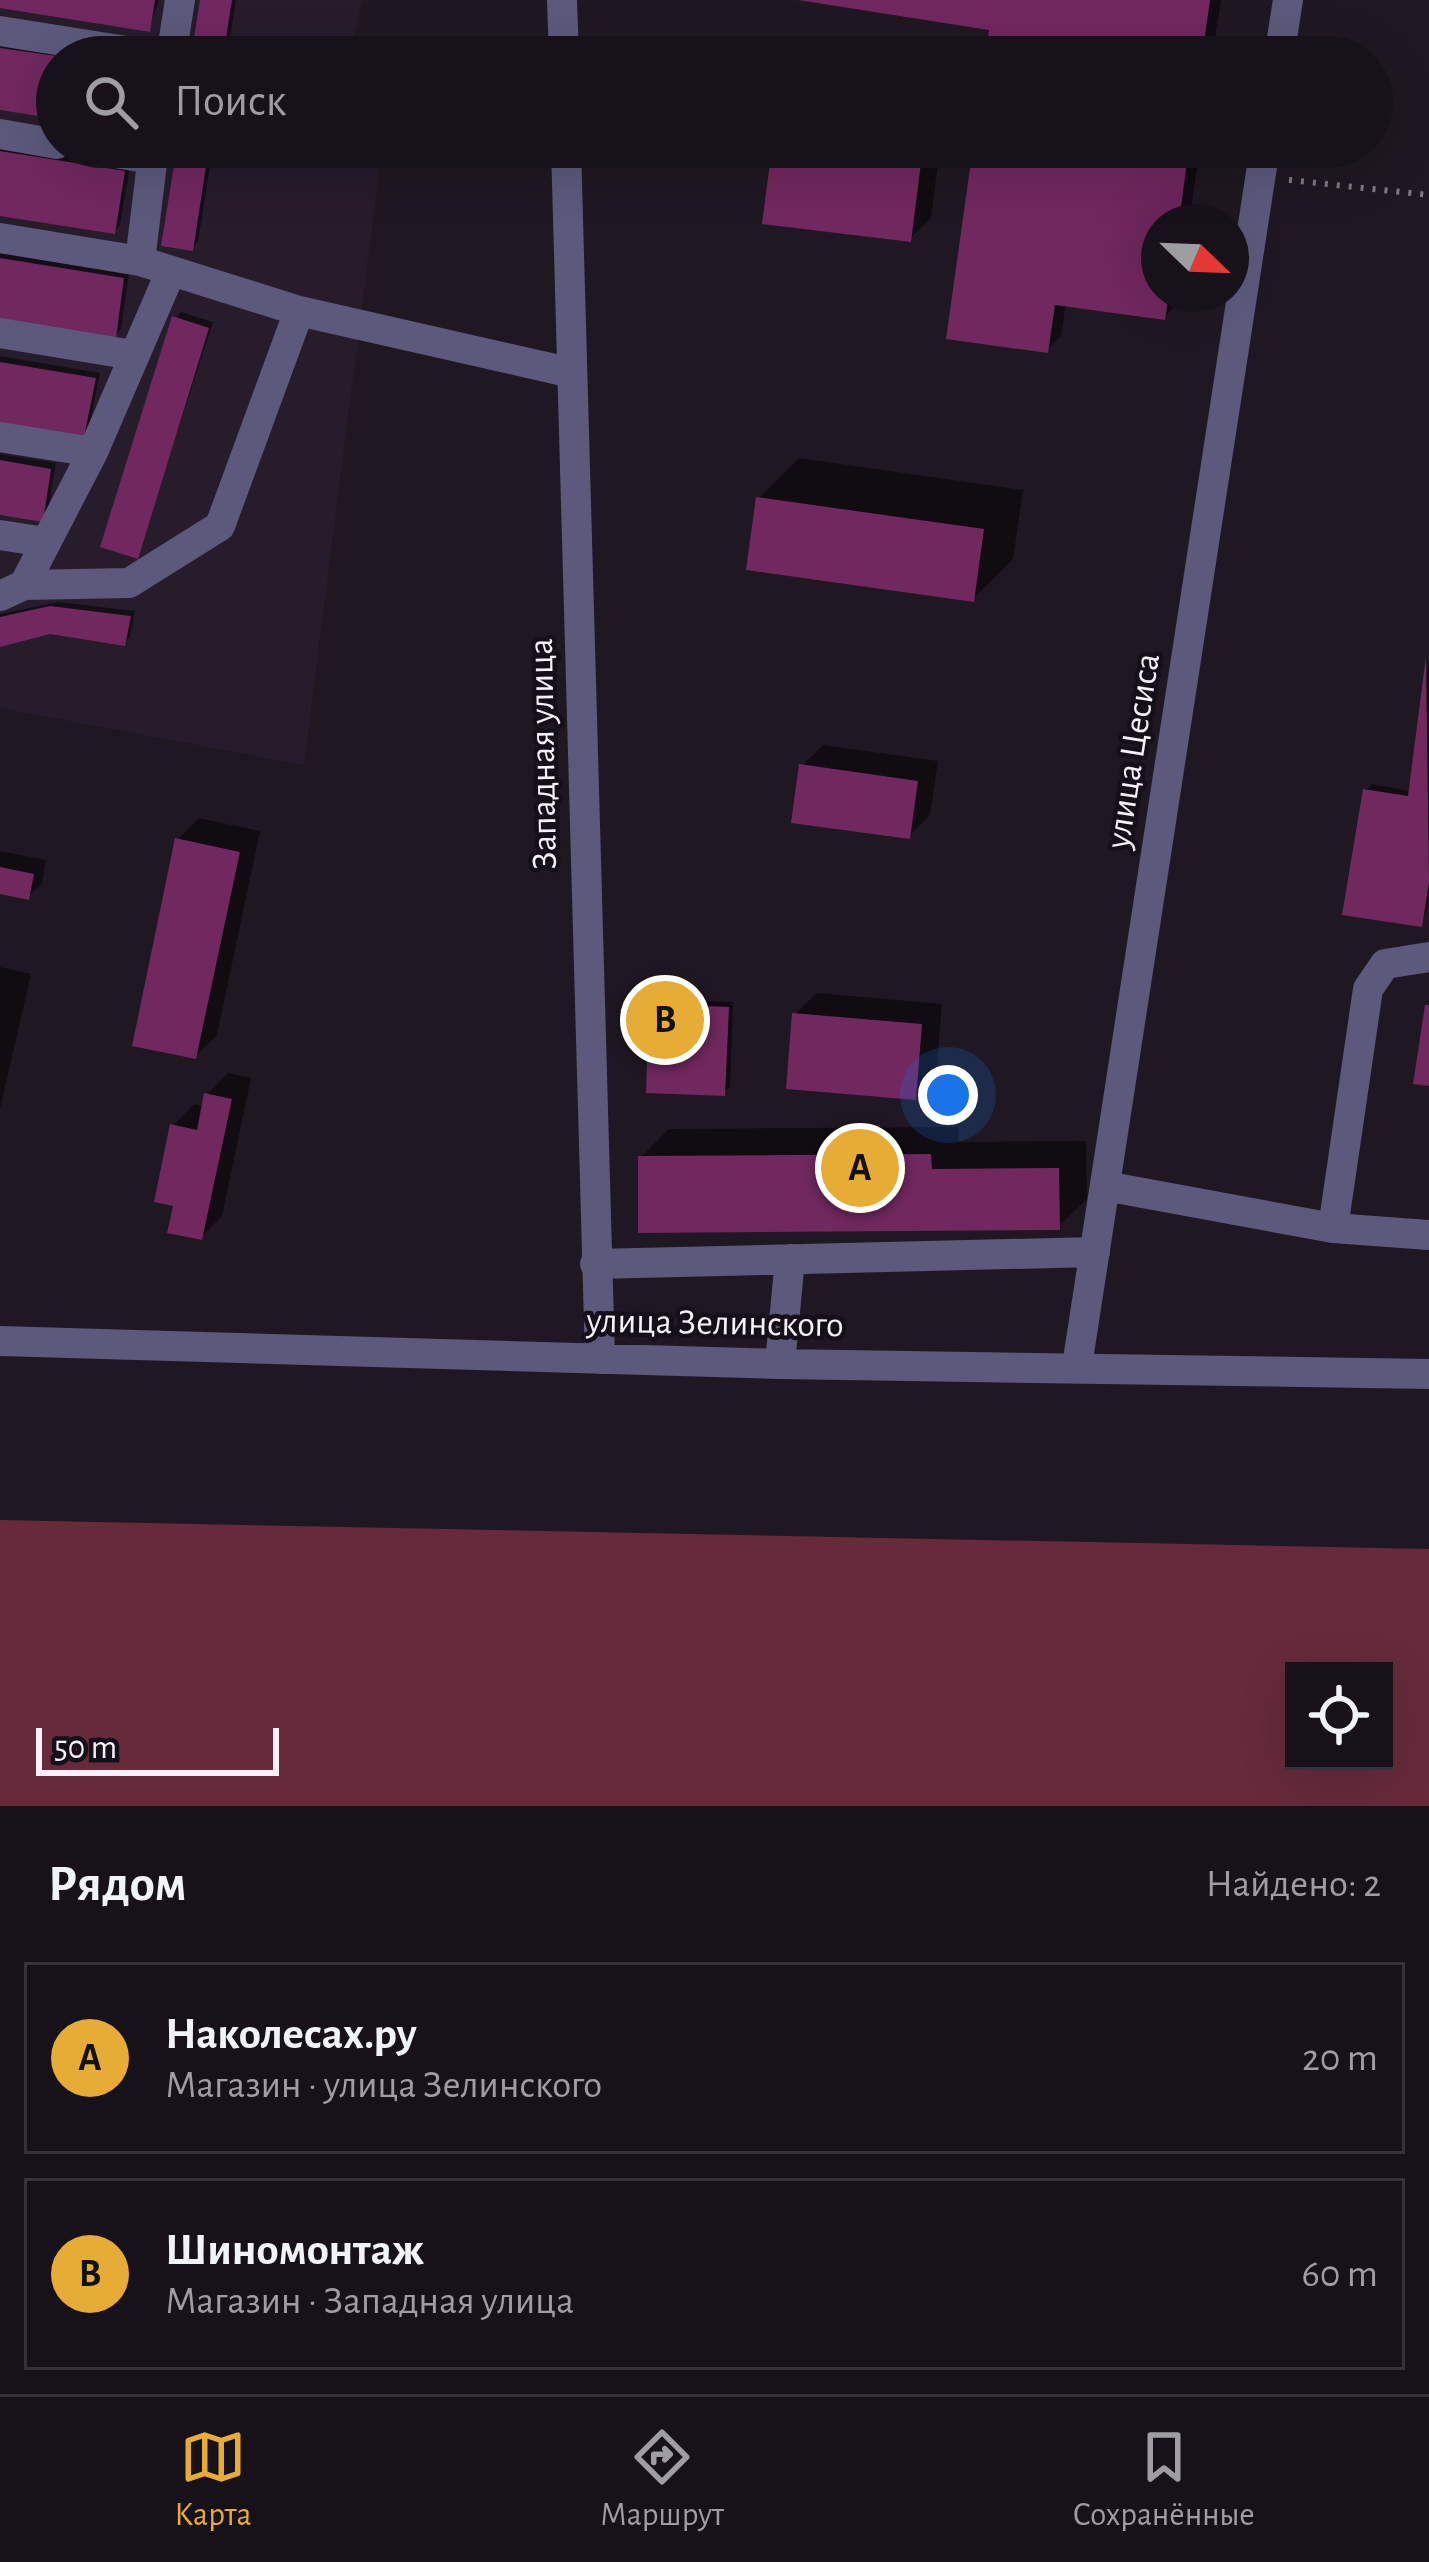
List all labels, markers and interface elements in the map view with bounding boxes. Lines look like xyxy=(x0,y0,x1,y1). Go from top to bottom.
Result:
search box xyxy=(36,36,1393,168)
icon: search xyxy=(78,69,144,135)
text: Поиск xyxy=(174,79,286,124)
north arrow xyxy=(1141,204,1249,312)
street label: Западная улица xyxy=(523,638,563,870)
street label: улица Цесиса xyxy=(1100,651,1166,852)
pin: B xyxy=(626,975,704,1065)
your location xyxy=(918,1065,978,1125)
pin: A xyxy=(821,1123,899,1213)
street label: улица Зелинского xyxy=(585,1303,844,1343)
map controls xyxy=(1285,1662,1393,1770)
button: locate xyxy=(1285,1662,1393,1770)
scale bar xyxy=(36,1722,279,1775)
text: 50 m xyxy=(54,1732,117,1765)
text: Рядом xyxy=(48,1859,187,1910)
text: Найдено: 2 xyxy=(1206,1865,1381,1904)
text: Наколесах.ру xyxy=(165,2012,417,2057)
text: A xyxy=(78,2039,102,2078)
text: 20 m xyxy=(1302,2039,1378,2078)
text: Магазин · улица Зелинского xyxy=(165,2066,602,2105)
text: Шиномонтаж xyxy=(165,2228,424,2273)
text: B xyxy=(79,2255,101,2294)
text: 60 m xyxy=(1301,2255,1378,2294)
text: Магазин · Западная улица xyxy=(165,2282,574,2321)
tab: Карта xyxy=(174,2424,252,2536)
tab: Маршрут xyxy=(600,2424,724,2536)
tab: Сохранённые xyxy=(1072,2424,1255,2536)

